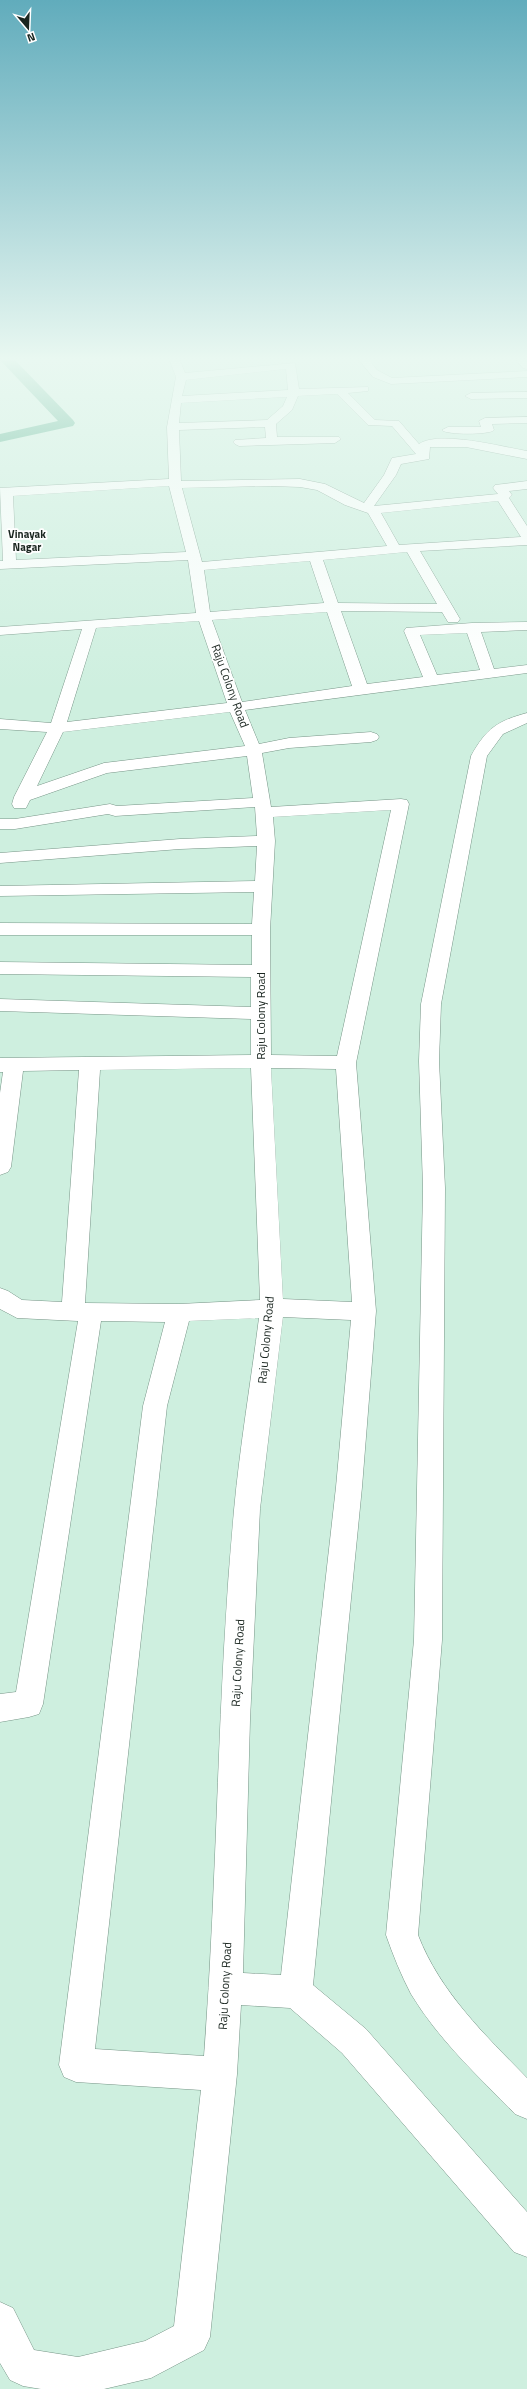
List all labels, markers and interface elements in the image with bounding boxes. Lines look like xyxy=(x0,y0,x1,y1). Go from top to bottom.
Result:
north arrow xyxy=(8,8,48,48)
text: N xyxy=(25,29,37,46)
district label: Vinayak Nagar xyxy=(8,526,46,555)
street label: Raju Colony Road xyxy=(207,641,254,730)
street label: Raju Colony Road xyxy=(251,972,270,1060)
street label: Raju Colony Road xyxy=(252,1295,279,1384)
street label: Raju Colony Road xyxy=(226,1619,249,1707)
street label: Raju Colony Road xyxy=(213,1942,236,2030)

